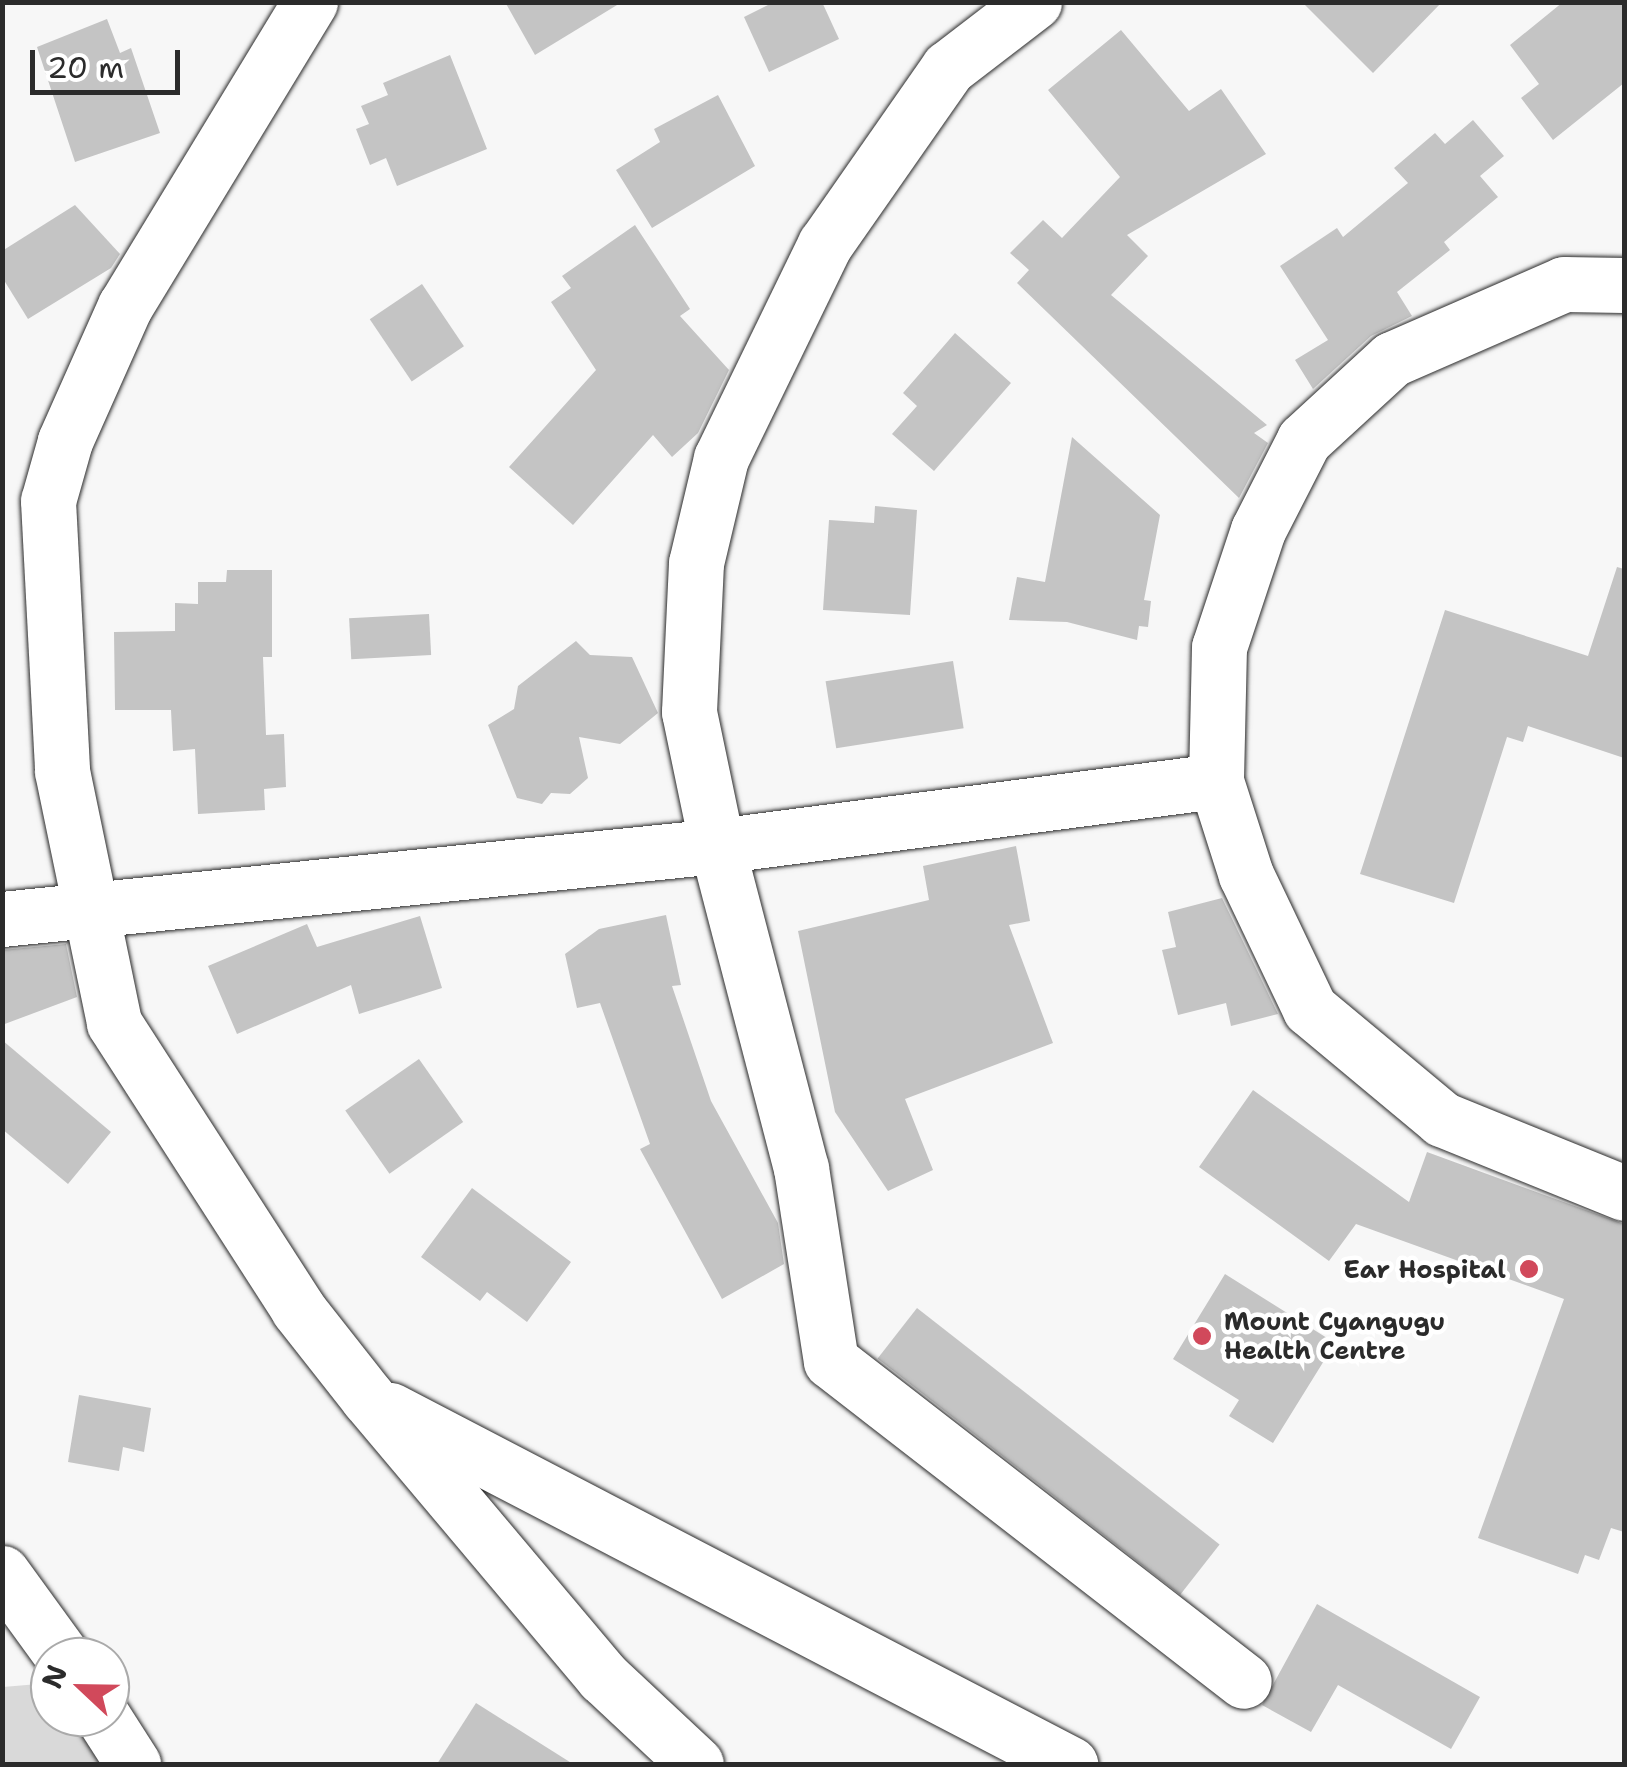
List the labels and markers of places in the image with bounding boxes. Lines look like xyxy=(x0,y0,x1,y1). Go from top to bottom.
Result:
place label: Ear Hospital xyxy=(1343,1254,1506,1284)
marker: Ear Hospital xyxy=(1516,1256,1542,1282)
place label: Mount Cyangugu Health Centre xyxy=(1224,1307,1445,1366)
marker: Mount Cyangugu Health Centre xyxy=(1189,1323,1215,1349)

